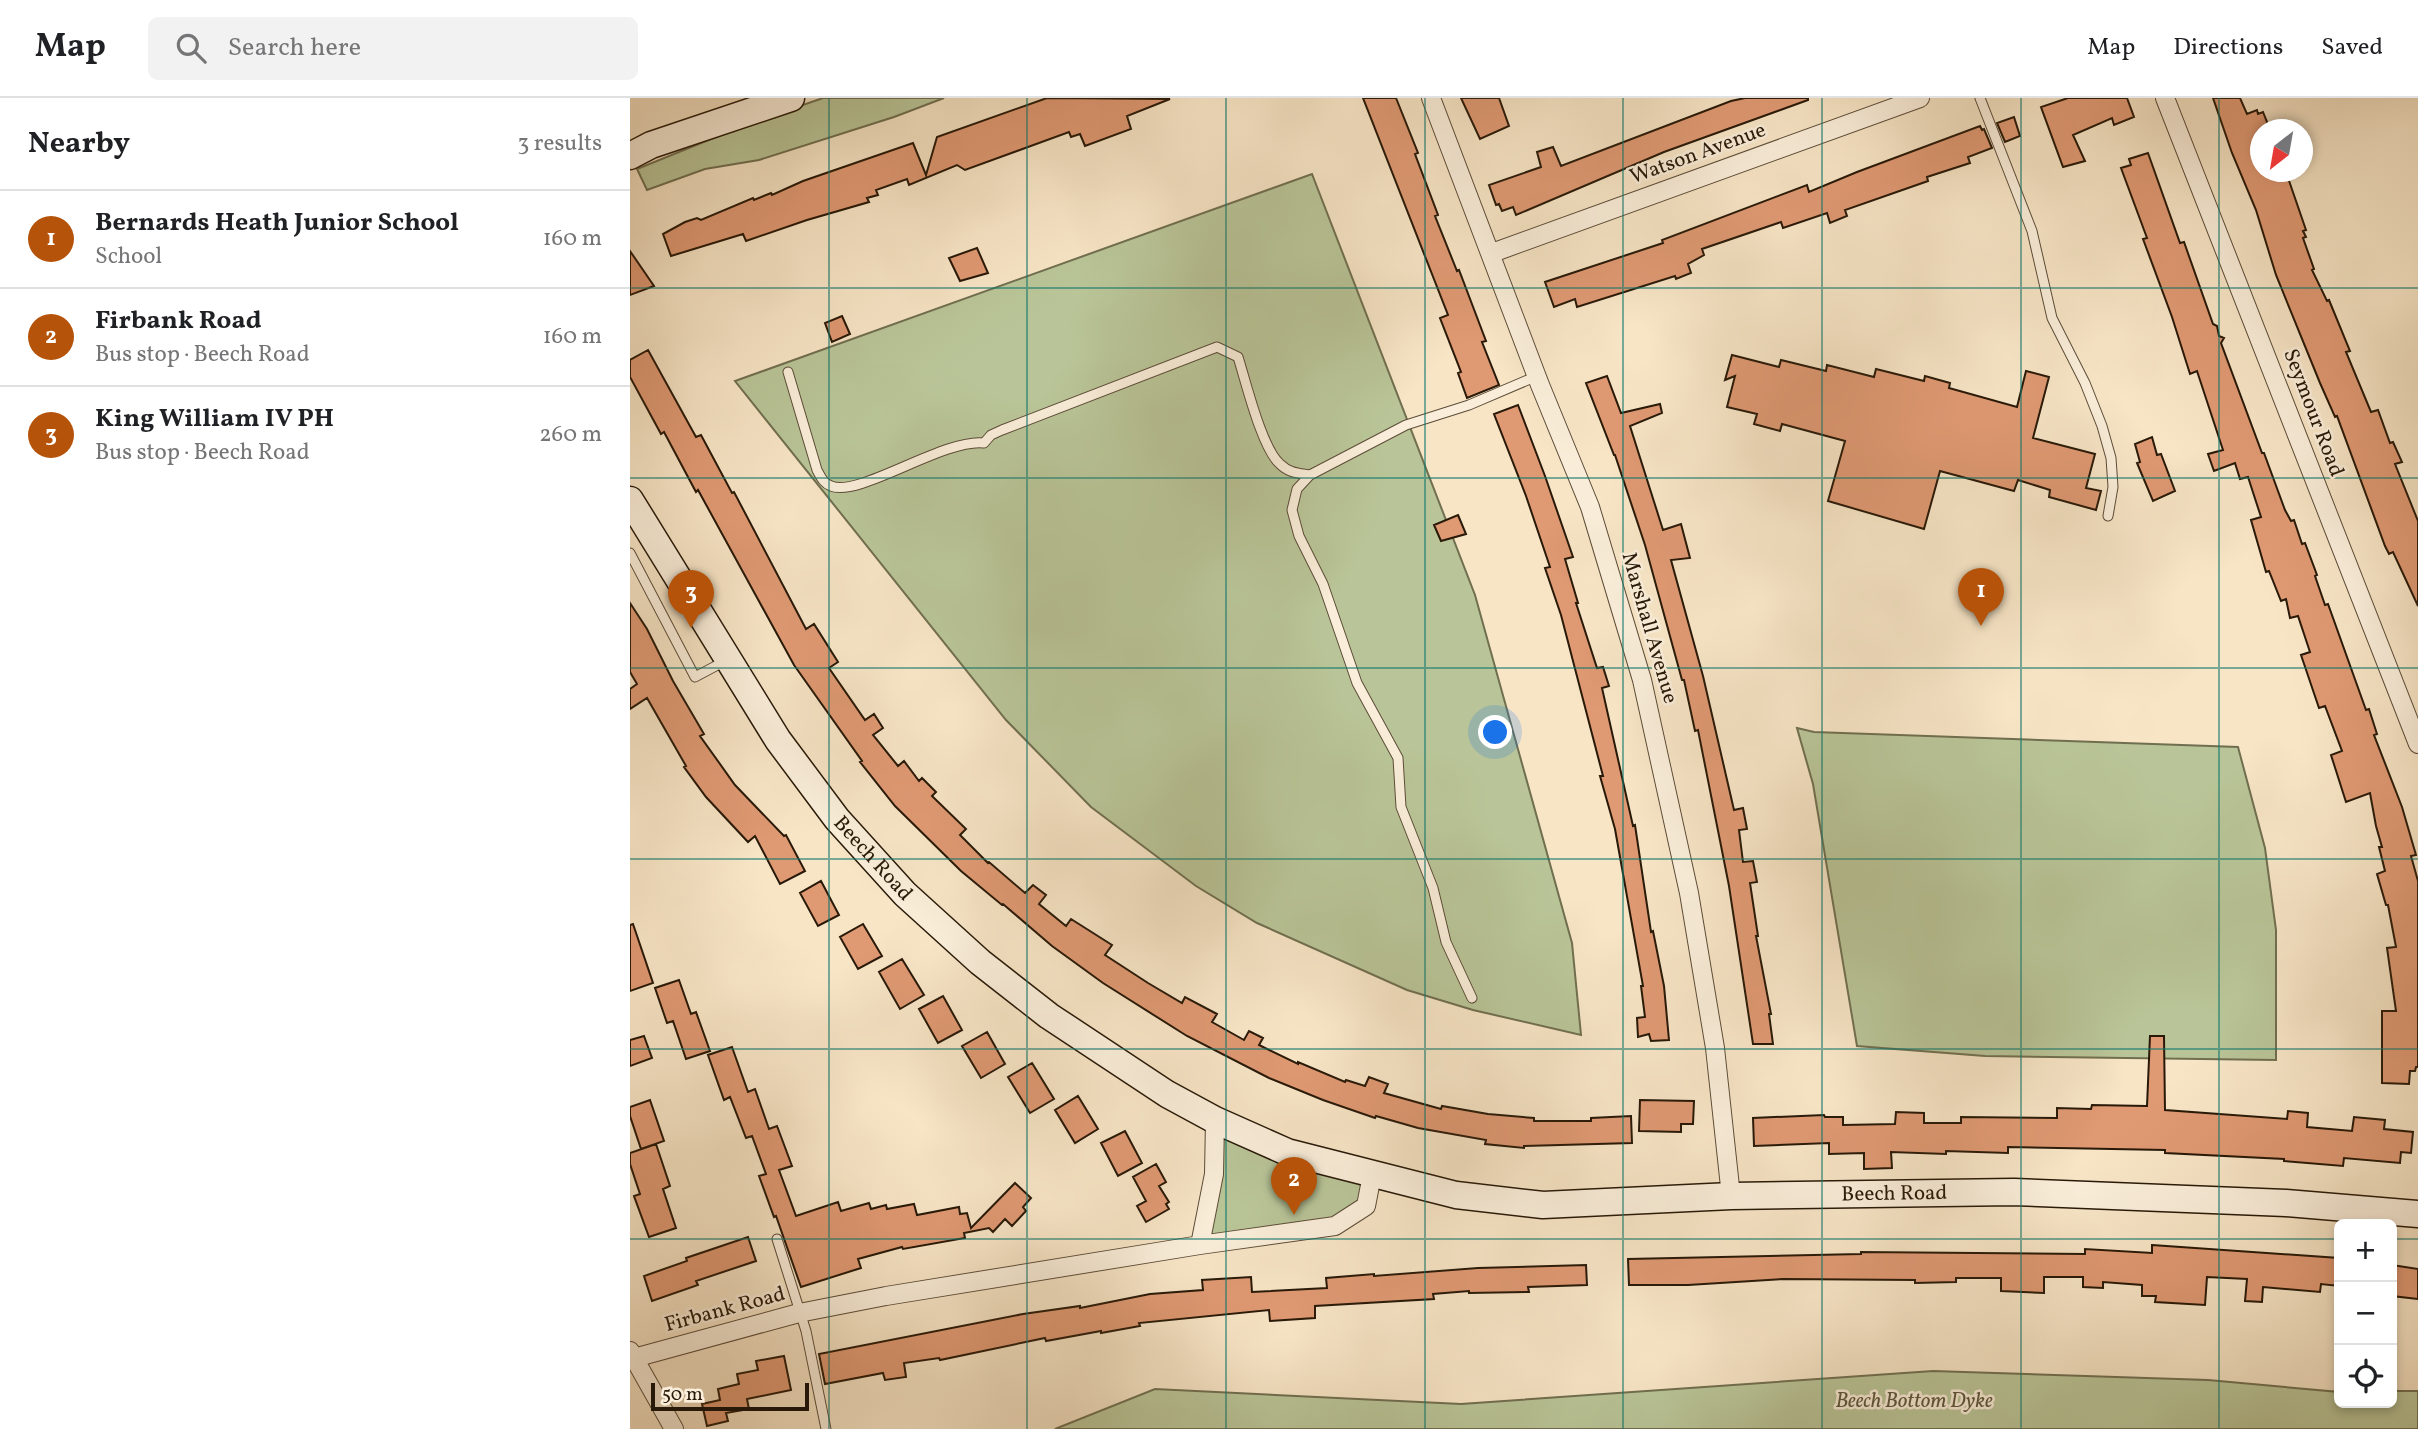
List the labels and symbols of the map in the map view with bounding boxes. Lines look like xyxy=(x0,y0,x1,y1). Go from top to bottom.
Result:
street label: Watson Avenue xyxy=(1626,116,1770,192)
north arrow xyxy=(2250,119,2313,182)
street label: Seymour Road xyxy=(2275,345,2351,481)
street label: Marshall Avenue xyxy=(1614,549,1684,707)
pin: 1 xyxy=(1958,568,2004,626)
pin: 3 xyxy=(668,570,714,628)
your location xyxy=(1478,715,1512,749)
street label: Beech Road xyxy=(827,810,919,908)
pin: 2 xyxy=(1271,1157,1317,1215)
street label: Beech Road xyxy=(1841,1178,1948,1209)
street label: Firbank Road xyxy=(661,1280,789,1340)
scale bar xyxy=(651,1380,808,1412)
park label: Beech Bottom Dyke xyxy=(1835,1387,1993,1416)

